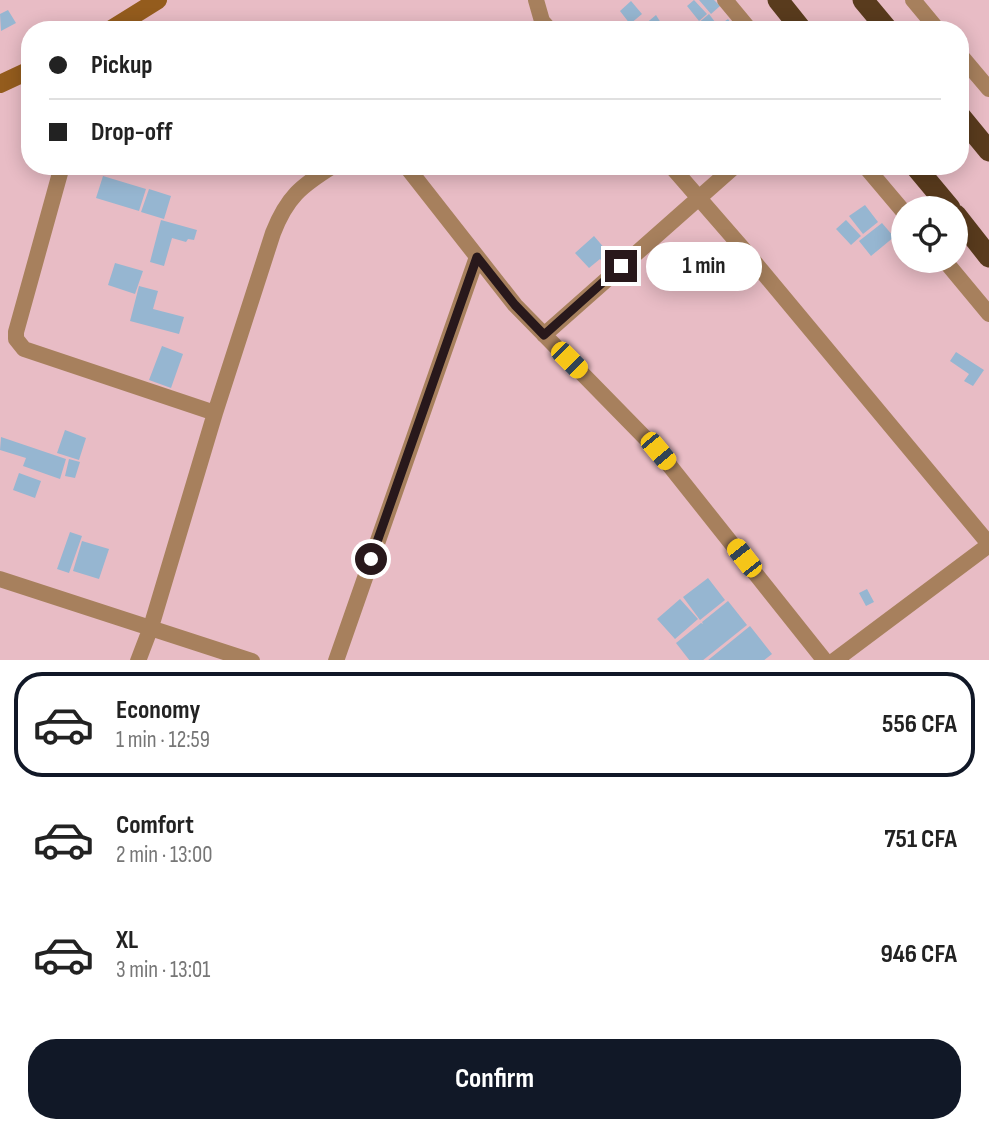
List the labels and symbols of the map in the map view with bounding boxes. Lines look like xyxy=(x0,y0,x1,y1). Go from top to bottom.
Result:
callout: 1 min xyxy=(646,242,761,290)
route end xyxy=(605,250,637,282)
car xyxy=(547,338,592,382)
car xyxy=(637,428,680,474)
car xyxy=(723,535,766,581)
route start xyxy=(355,543,387,575)

